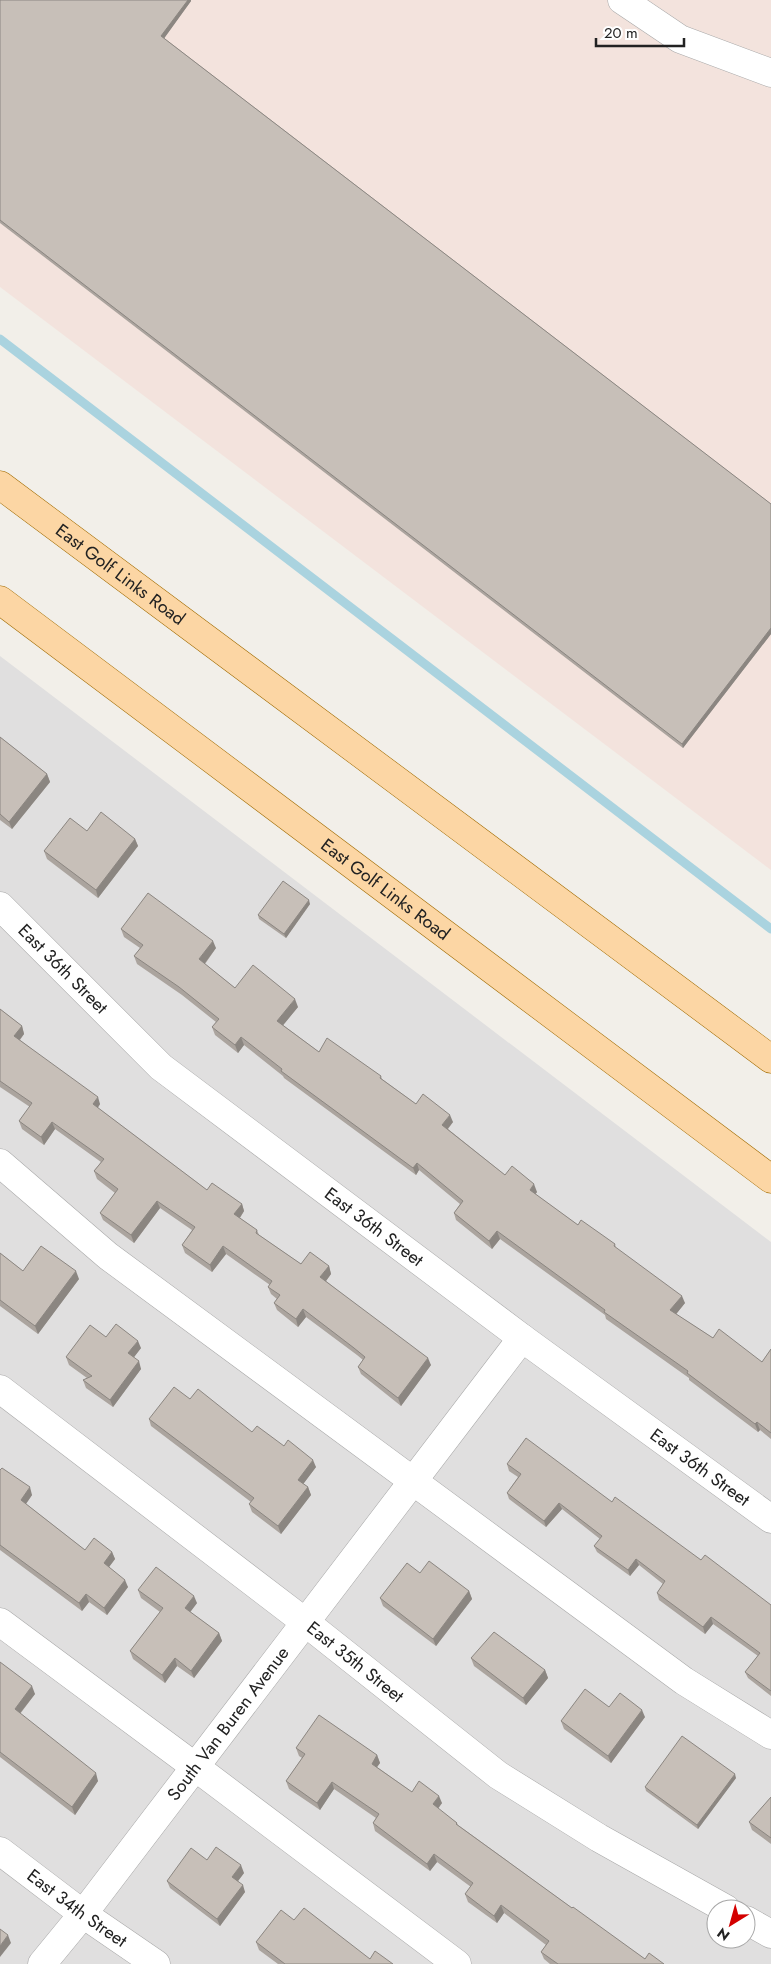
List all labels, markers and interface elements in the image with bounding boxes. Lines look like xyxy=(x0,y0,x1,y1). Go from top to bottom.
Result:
scale bar xyxy=(596,15,684,47)
text: 20 m xyxy=(604,22,638,44)
street label: East Golf Links Road xyxy=(50,518,191,632)
street label: East Golf Links Road xyxy=(315,832,456,947)
street label: East 36th Street xyxy=(12,918,114,1020)
street label: East 36th Street xyxy=(319,1181,429,1273)
street label: East 36th Street xyxy=(645,1422,756,1513)
street label: East 35th Street xyxy=(301,1615,410,1709)
street label: South Van Buren Avenue xyxy=(161,1641,295,1806)
street label: East 34th Street xyxy=(22,1863,133,1954)
north arrow xyxy=(706,1899,756,1949)
text: N xyxy=(713,1923,734,1946)

